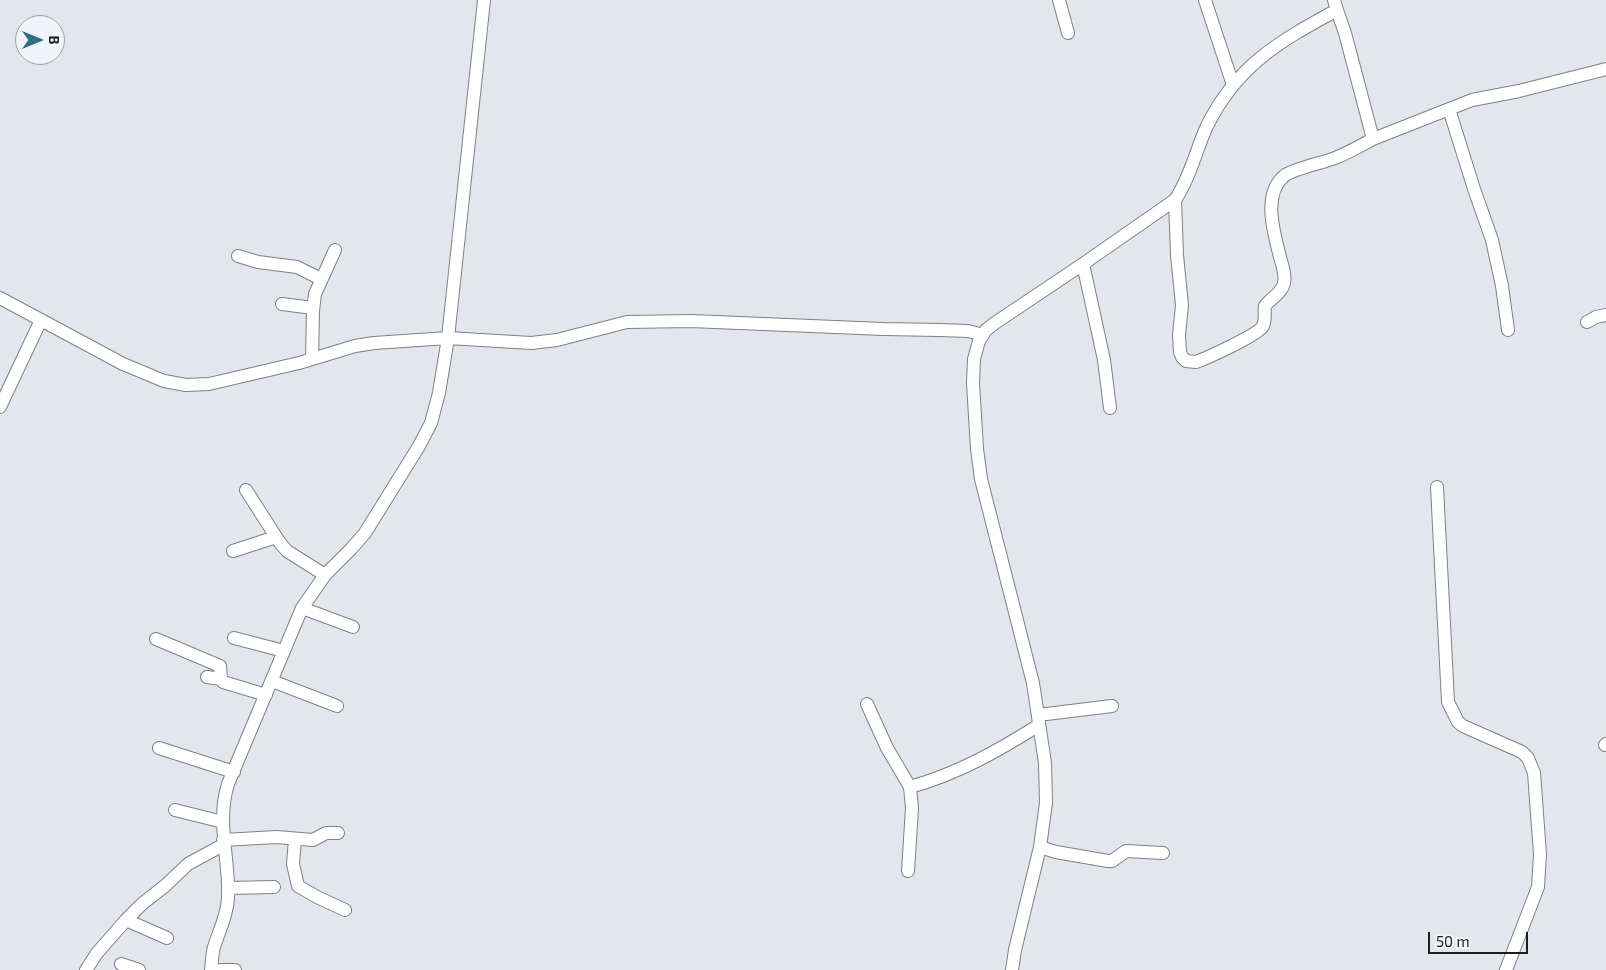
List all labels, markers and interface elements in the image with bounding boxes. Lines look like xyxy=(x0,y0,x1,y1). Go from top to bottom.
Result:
north arrow xyxy=(15,15,65,65)
text: B xyxy=(46,36,63,44)
scale bar xyxy=(1431,922,1531,954)
text: 50 m xyxy=(1436,932,1470,950)

